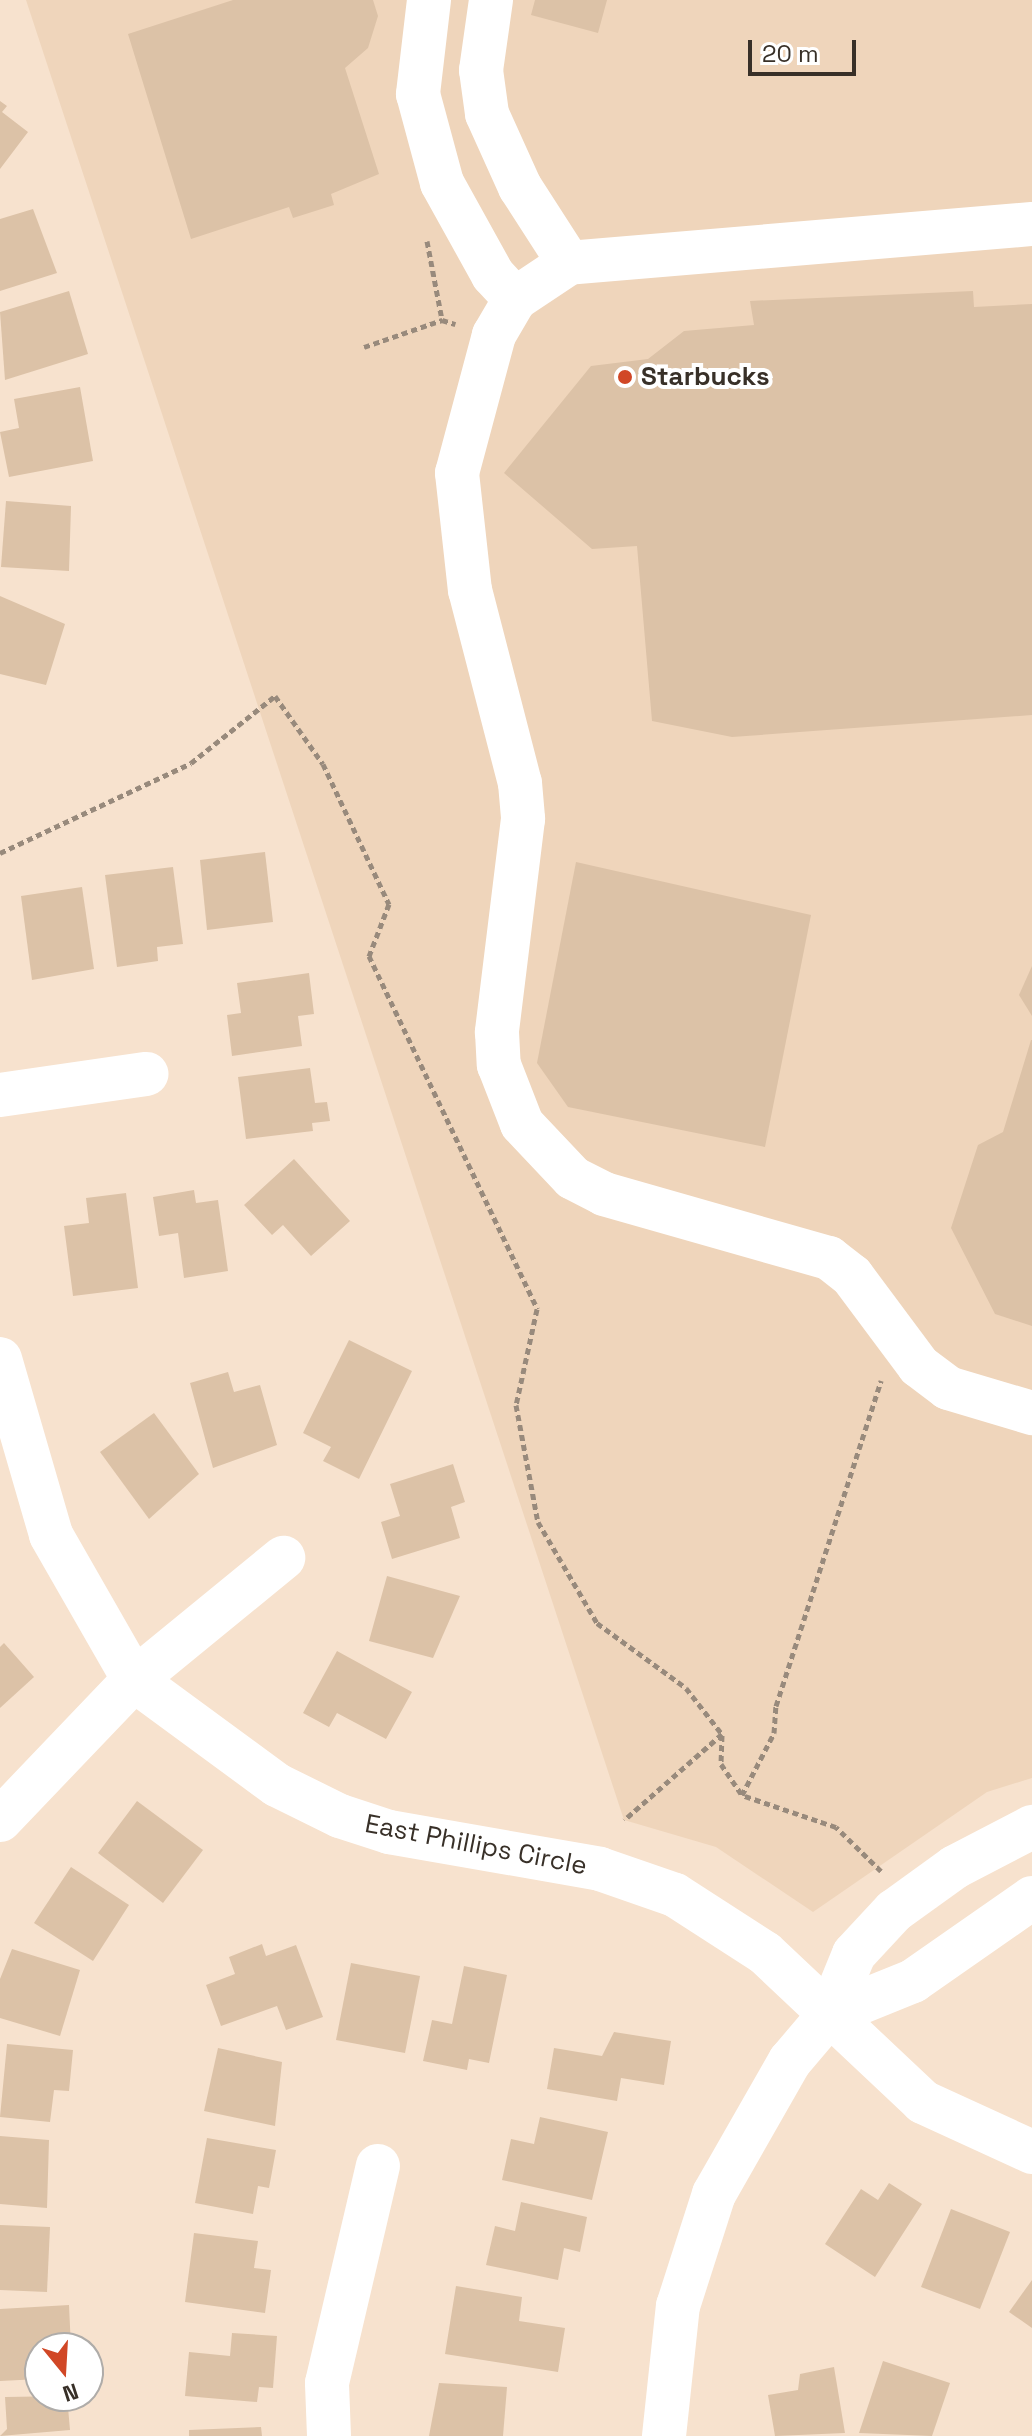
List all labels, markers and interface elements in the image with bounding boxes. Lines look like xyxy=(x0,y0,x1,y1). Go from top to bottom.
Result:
scale bar xyxy=(752,24,860,74)
text: 20 m xyxy=(762,38,819,69)
place label: Starbucks xyxy=(641,361,770,393)
marker: Starbucks xyxy=(616,368,634,386)
street label: East Phillips Circle xyxy=(362,1808,590,1882)
north arrow xyxy=(24,2332,104,2412)
text: N xyxy=(59,2377,82,2409)

